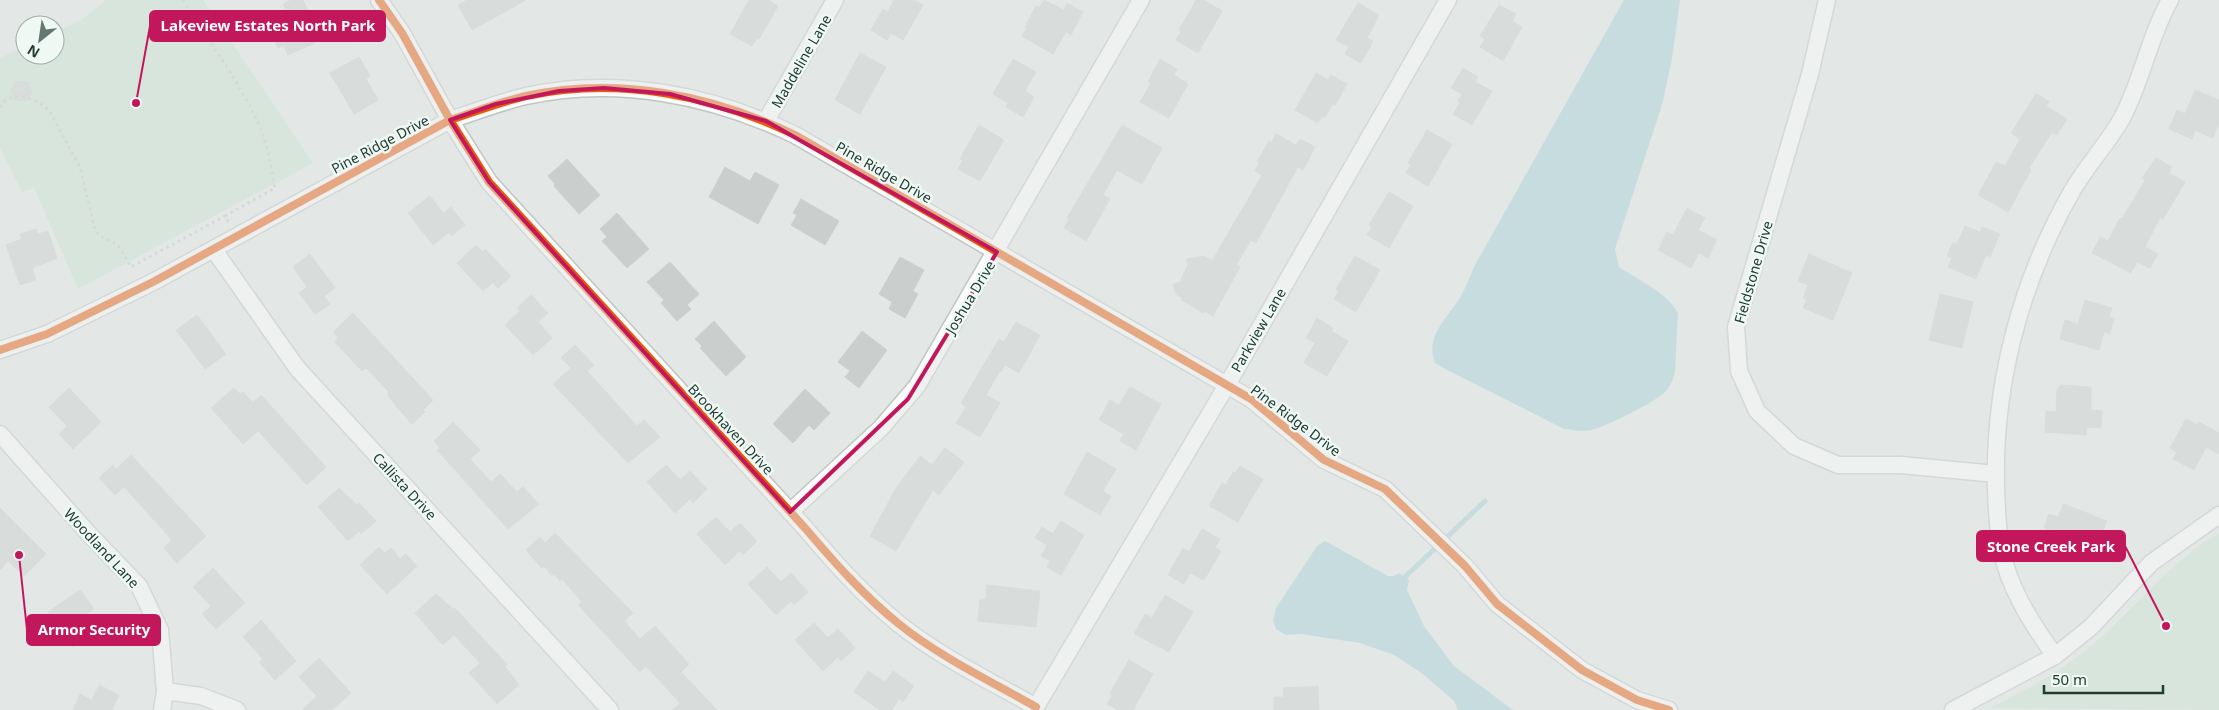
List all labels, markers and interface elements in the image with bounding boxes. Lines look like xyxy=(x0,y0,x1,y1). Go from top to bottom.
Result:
callout: Lakeview Estates North Park xyxy=(150,11,385,41)
street label: Maddeline Lane xyxy=(767,11,835,111)
north arrow xyxy=(15,15,65,65)
text: Lakeview Estates North Park xyxy=(161,15,376,35)
text: N xyxy=(24,41,43,63)
street label: Pine Ridge Drive xyxy=(328,110,432,178)
street label: Pine Ridge Drive xyxy=(832,137,936,207)
street label: Fieldstone Drive xyxy=(1729,218,1777,326)
street label: Joshua Drive xyxy=(940,257,999,339)
street label: Parkview Lane xyxy=(1226,284,1290,376)
street label: Brookhaven Drive xyxy=(684,380,778,478)
street label: Pine Ridge Drive xyxy=(1247,380,1345,460)
street label: Callista Drive xyxy=(369,448,441,524)
street label: Woodland Lane xyxy=(60,504,144,592)
callout: Stone Creek Park xyxy=(1977,531,2125,561)
text: Stone Creek Park xyxy=(1987,536,2116,556)
callout: Armor Security xyxy=(27,615,160,645)
text: Armor Security xyxy=(38,619,151,639)
scale bar xyxy=(2044,662,2163,694)
text: 50 m xyxy=(2052,669,2087,689)

